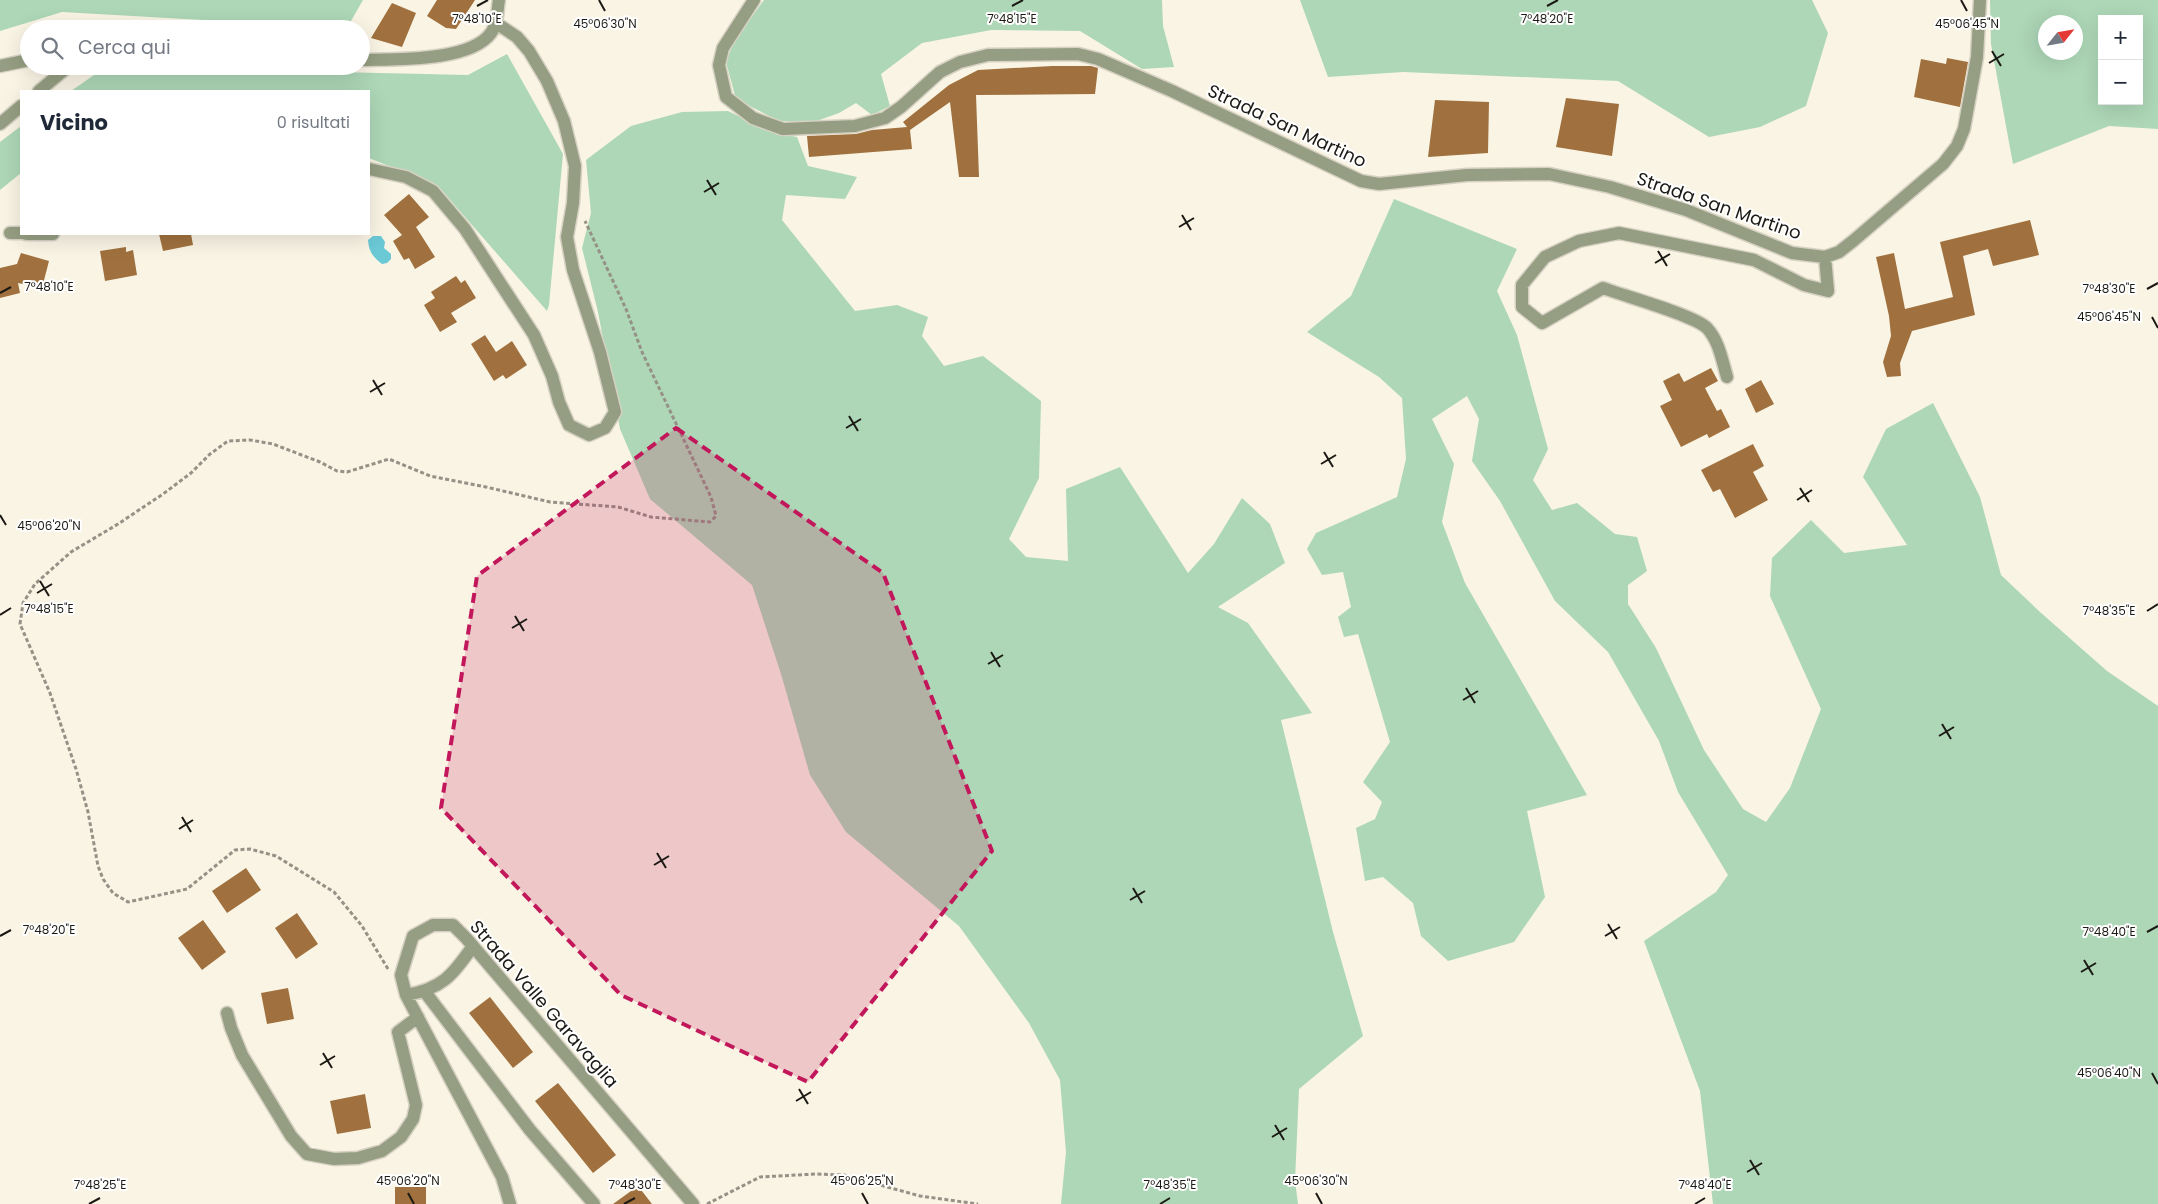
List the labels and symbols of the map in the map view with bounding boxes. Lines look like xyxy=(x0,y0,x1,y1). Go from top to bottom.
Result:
text: 7°48'10"E xyxy=(452,10,502,27)
text: 7°48'15"E xyxy=(987,10,1037,27)
text: 7°48'20"E xyxy=(1521,10,1573,27)
text: 45°06'30"N xyxy=(573,15,637,32)
text: 45°06'45"N xyxy=(1935,15,1999,32)
north arrow xyxy=(2038,15,2083,60)
street label: Strada San Martino xyxy=(1204,78,1371,173)
street label: Strada San Martino xyxy=(1633,166,1805,245)
text: 7°48'10"E xyxy=(24,278,74,295)
text: 7°48'30"E xyxy=(2083,280,2135,297)
text: 45°06'45"N xyxy=(2077,308,2141,325)
text: 45°06'20"N xyxy=(17,517,81,534)
text: 7°48'15"E xyxy=(24,600,74,617)
text: 7°48'35"E xyxy=(2083,602,2135,619)
street label: Strada Valle Garavaglia xyxy=(464,914,624,1093)
text: 7°48'20"E xyxy=(23,921,75,938)
text: 7°48'40"E xyxy=(2082,923,2136,940)
text: 45°06'40"N xyxy=(2077,1064,2141,1081)
text: 45°06'20"N xyxy=(376,1172,440,1189)
text: 45°06'25"N xyxy=(830,1172,894,1189)
text: 45°06'30"N xyxy=(1284,1172,1348,1189)
text: 7°48'25"E xyxy=(74,1176,126,1193)
text: 7°48'30"E xyxy=(609,1176,661,1193)
text: 7°48'35"E xyxy=(1144,1176,1196,1193)
text: 7°48'40"E xyxy=(1678,1176,1732,1193)

